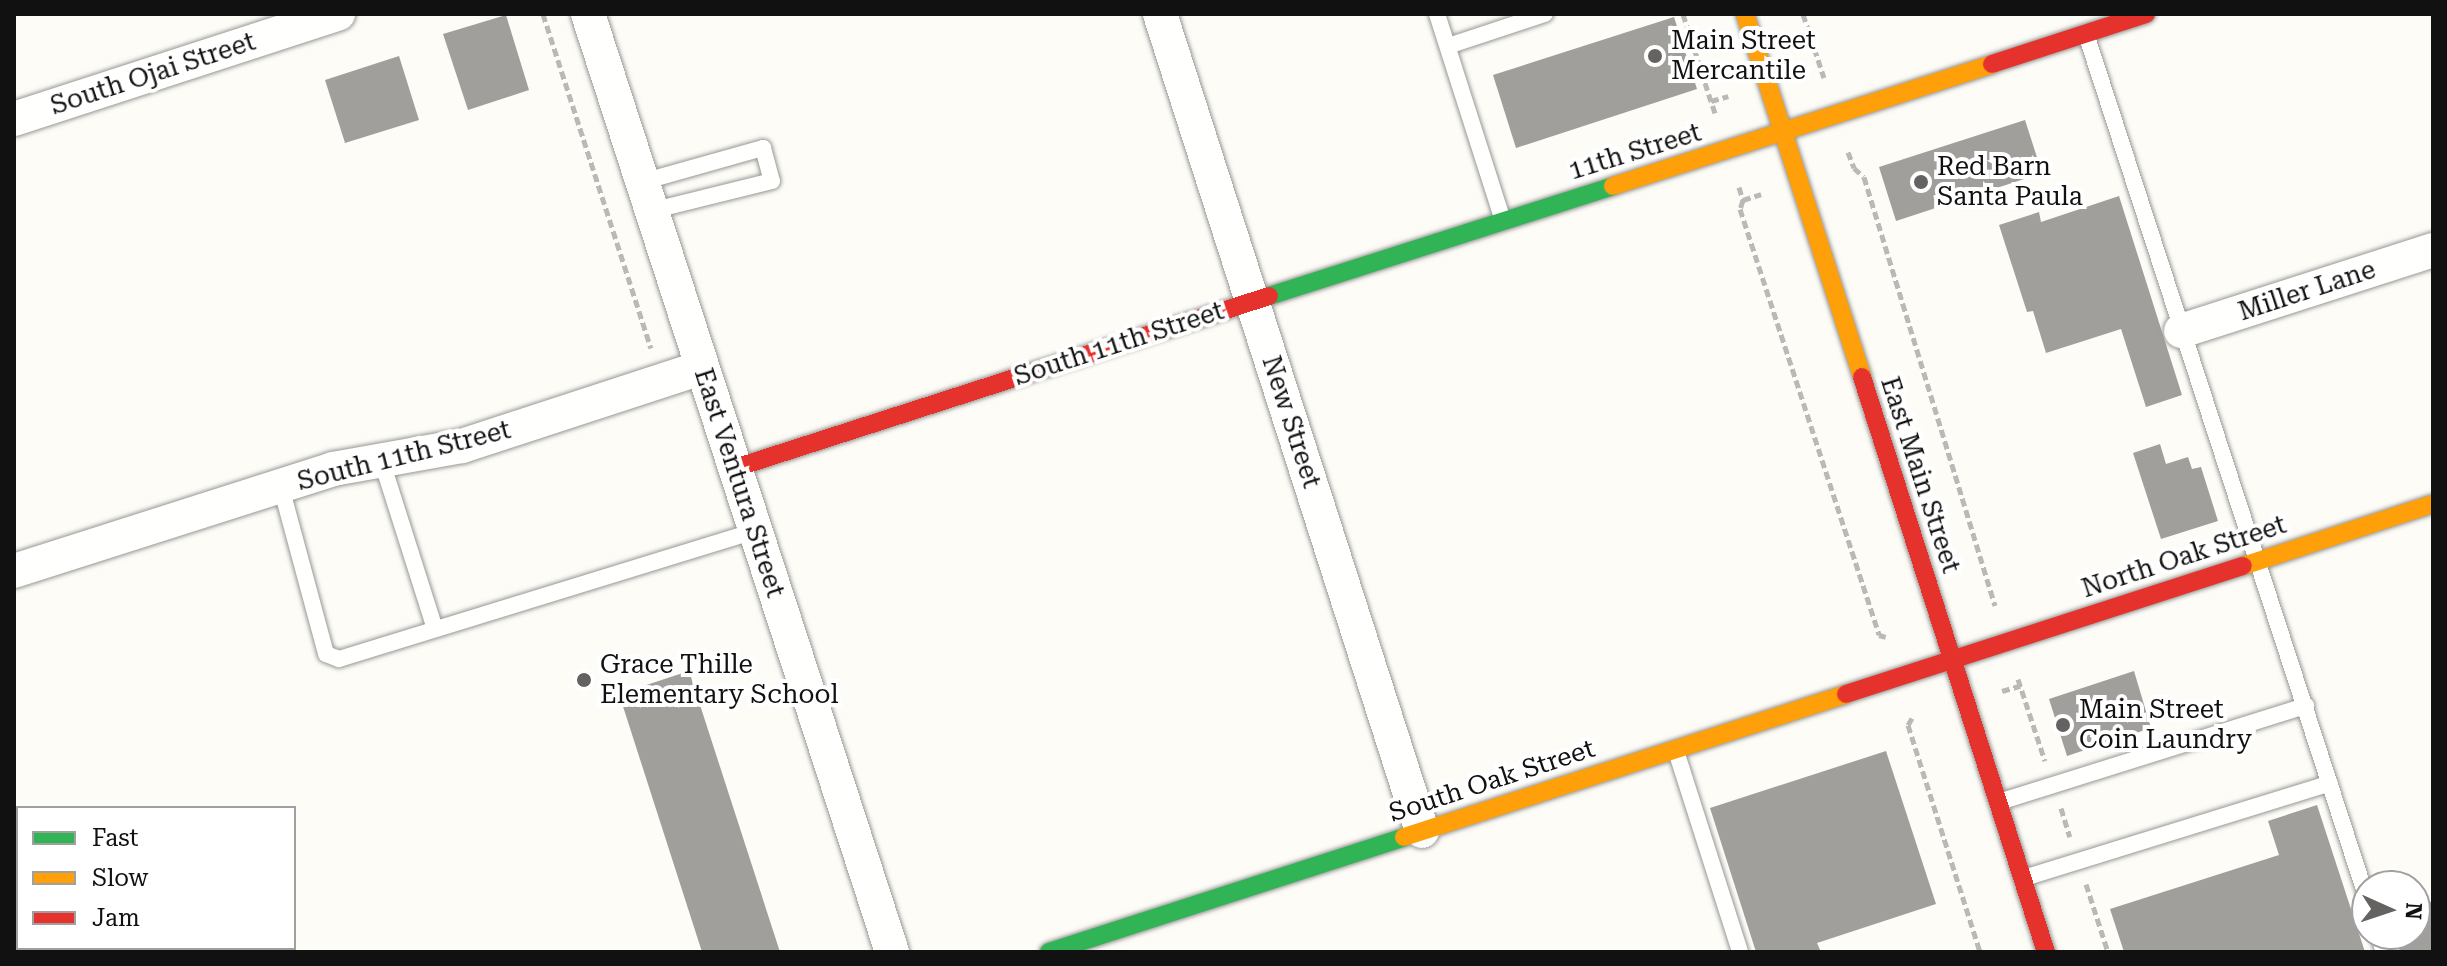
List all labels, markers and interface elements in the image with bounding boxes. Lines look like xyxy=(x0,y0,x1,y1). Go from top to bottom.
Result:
place label: Main Street Mercantile xyxy=(1671,25,1816,86)
street label: South Ojai Street xyxy=(47,26,259,122)
marker: Main Street Mercantile xyxy=(1646,47,1664,65)
street label: 11th Street xyxy=(1565,117,1705,187)
place label: Red Barn Santa Paula xyxy=(1937,151,2083,212)
marker: Red Barn Santa Paula xyxy=(1912,173,1930,191)
street label: Miller Lane xyxy=(2235,254,2379,328)
street label: South 11th Street xyxy=(1010,295,1228,393)
street label: New Street xyxy=(1255,352,1327,492)
street label: East Ventura Street xyxy=(687,365,791,601)
street label: East Main Street xyxy=(1874,373,1966,577)
street label: South 11th Street xyxy=(294,414,514,498)
street label: North Oak Street xyxy=(2078,509,2290,605)
place label: Grace Thille Elementary School xyxy=(600,649,838,710)
marker: Grace Thille Elementary School xyxy=(575,671,593,689)
place label: Main Street Coin Laundry xyxy=(2079,694,2252,756)
marker: Main Street Coin Laundry xyxy=(2054,716,2072,734)
street label: South Oak Street xyxy=(1385,733,1599,829)
legend xyxy=(16,806,296,950)
text: Fast xyxy=(92,824,139,852)
text: Slow xyxy=(92,864,148,892)
north arrow xyxy=(2351,870,2431,950)
text: N xyxy=(2401,902,2426,920)
text: Jam xyxy=(92,904,140,932)

